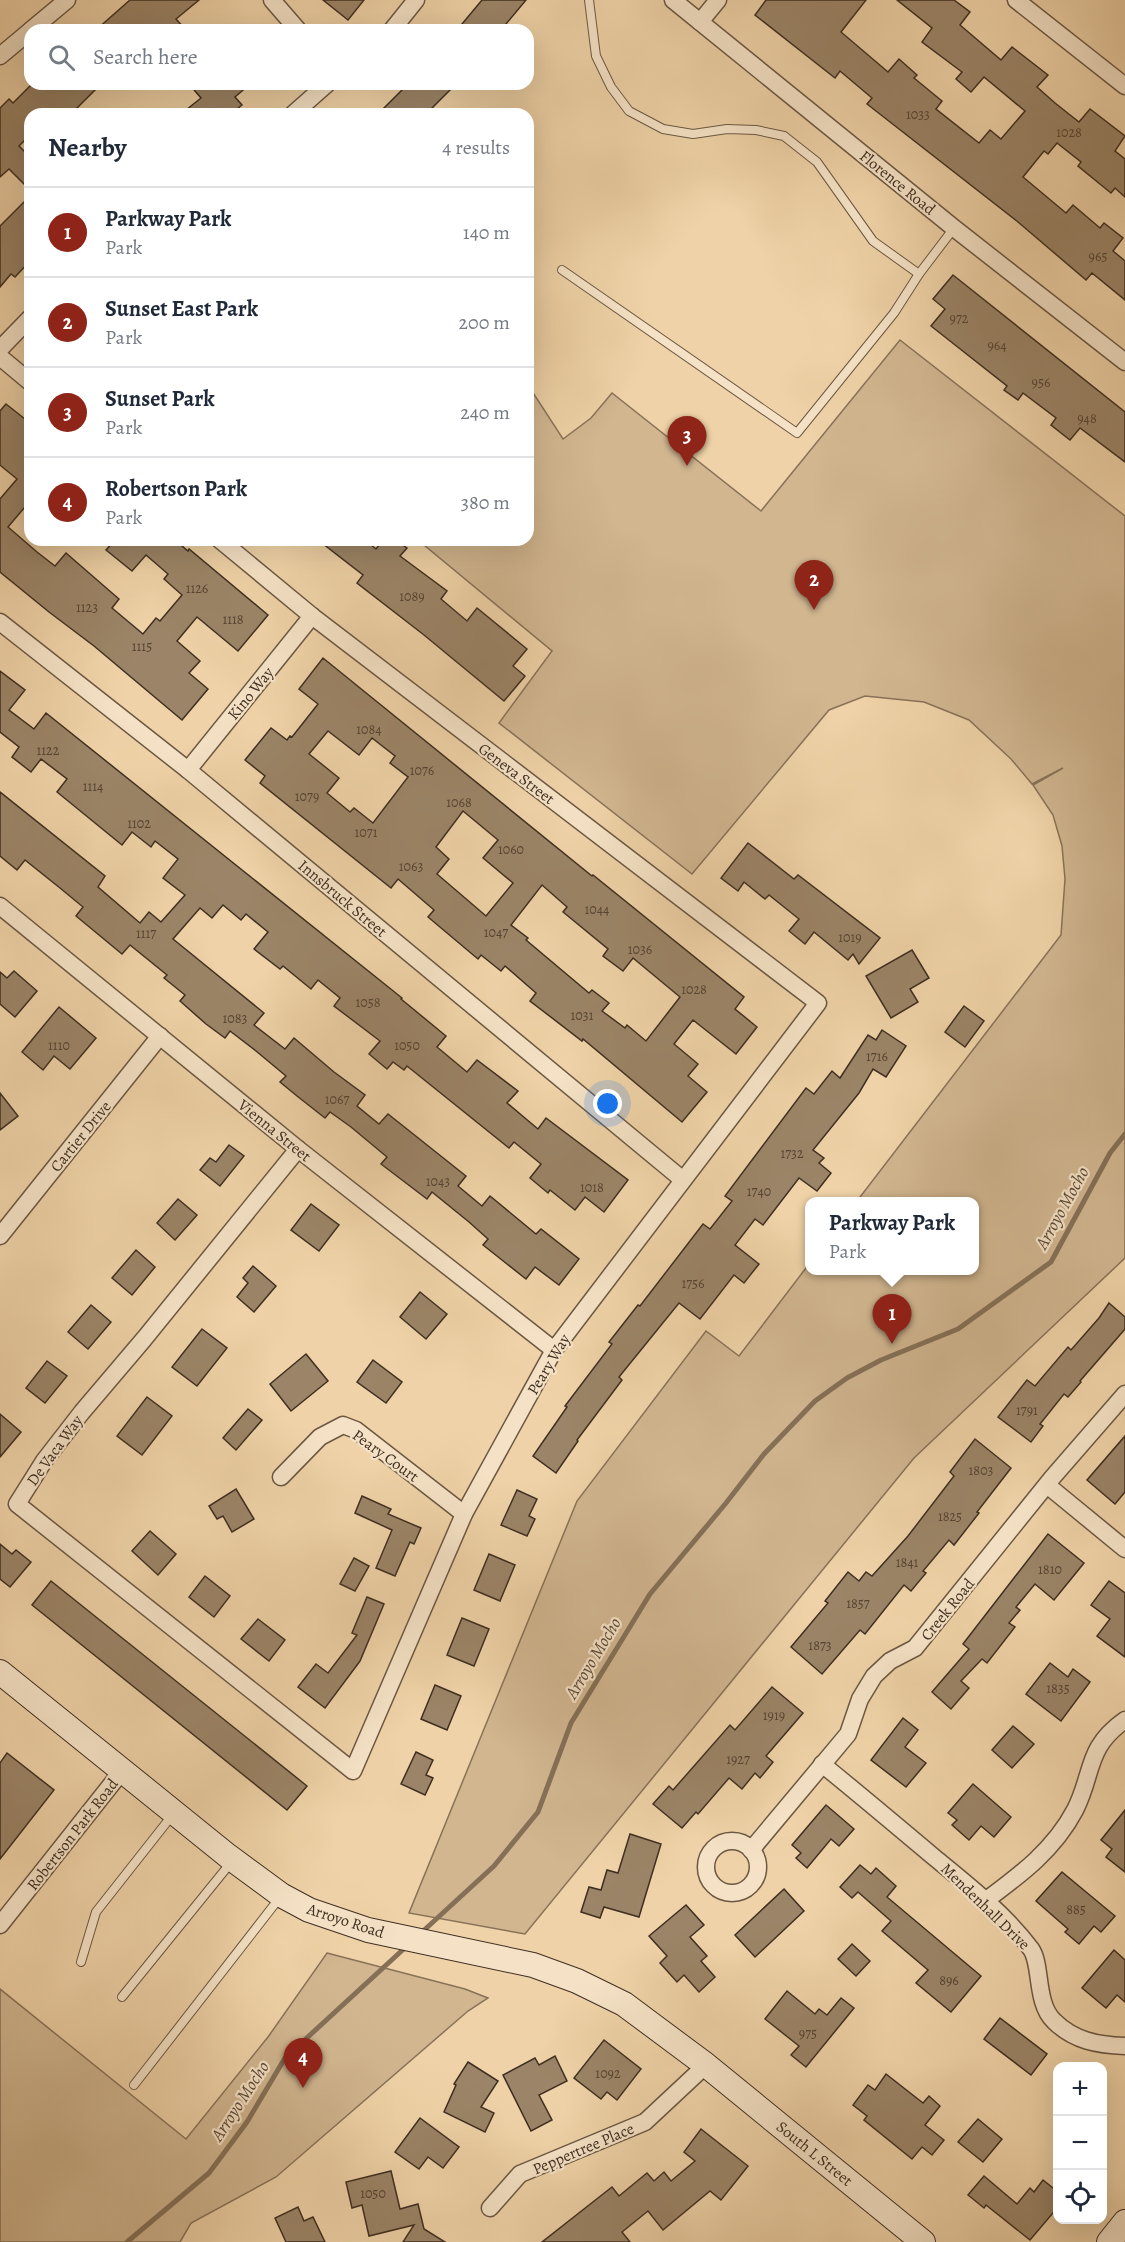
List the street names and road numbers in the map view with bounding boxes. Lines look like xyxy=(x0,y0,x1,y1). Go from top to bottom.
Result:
street label: Florence Road xyxy=(855,145,940,221)
street label: Kino Way xyxy=(223,662,279,725)
street label: Geneva Street xyxy=(474,738,559,810)
street label: Innsbruck Street xyxy=(293,855,391,942)
street label: Vienna Street xyxy=(232,1094,316,1167)
street label: Cartier Drive xyxy=(45,1096,116,1177)
street label: Peary Way xyxy=(522,1329,576,1399)
street label: De Vaca Way xyxy=(22,1410,89,1491)
street label: Peary Court xyxy=(348,1424,423,1487)
street label: Creek Road xyxy=(916,1573,980,1645)
street label: Robertson Park Road xyxy=(22,1774,124,1895)
street label: Mendenhall Drive xyxy=(936,1858,1035,1955)
street label: Arroyo Road xyxy=(303,1898,388,1944)
street label: South L Street xyxy=(772,2116,857,2191)
street label: Peppertree Place xyxy=(529,2118,637,2180)

